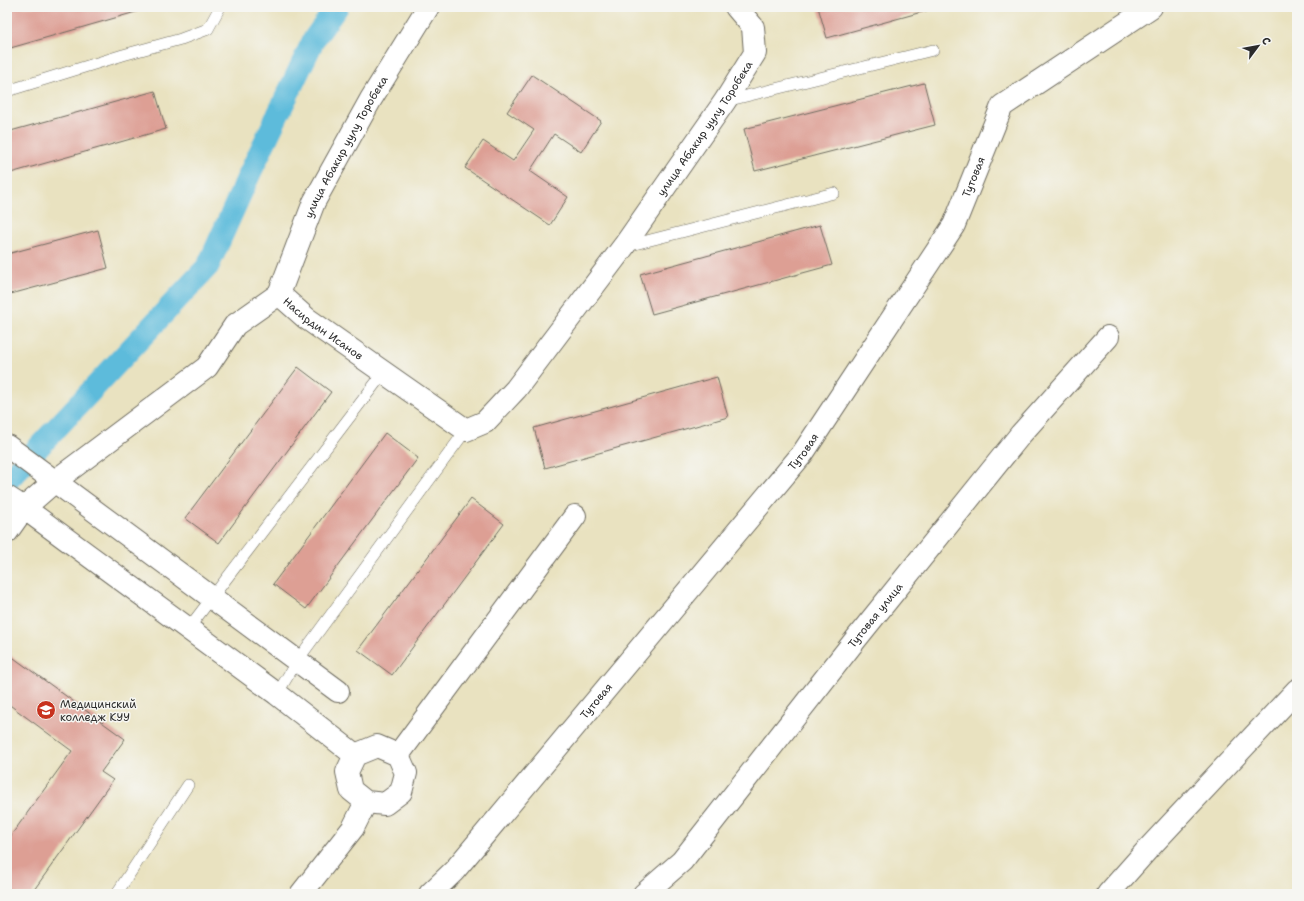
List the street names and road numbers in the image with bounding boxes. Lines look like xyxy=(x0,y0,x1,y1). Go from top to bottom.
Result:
street label: улица Абакир уулу Торобека xyxy=(654,58,756,199)
street label: улица Абакир уулу Торобека xyxy=(301,73,391,220)
street label: Тутовая xyxy=(958,154,988,200)
street label: Насирдин Исанов xyxy=(280,294,366,363)
street label: Тутовая xyxy=(784,430,822,473)
street label: Тутовая улица xyxy=(844,579,906,651)
street label: Тутовая xyxy=(577,680,616,722)

